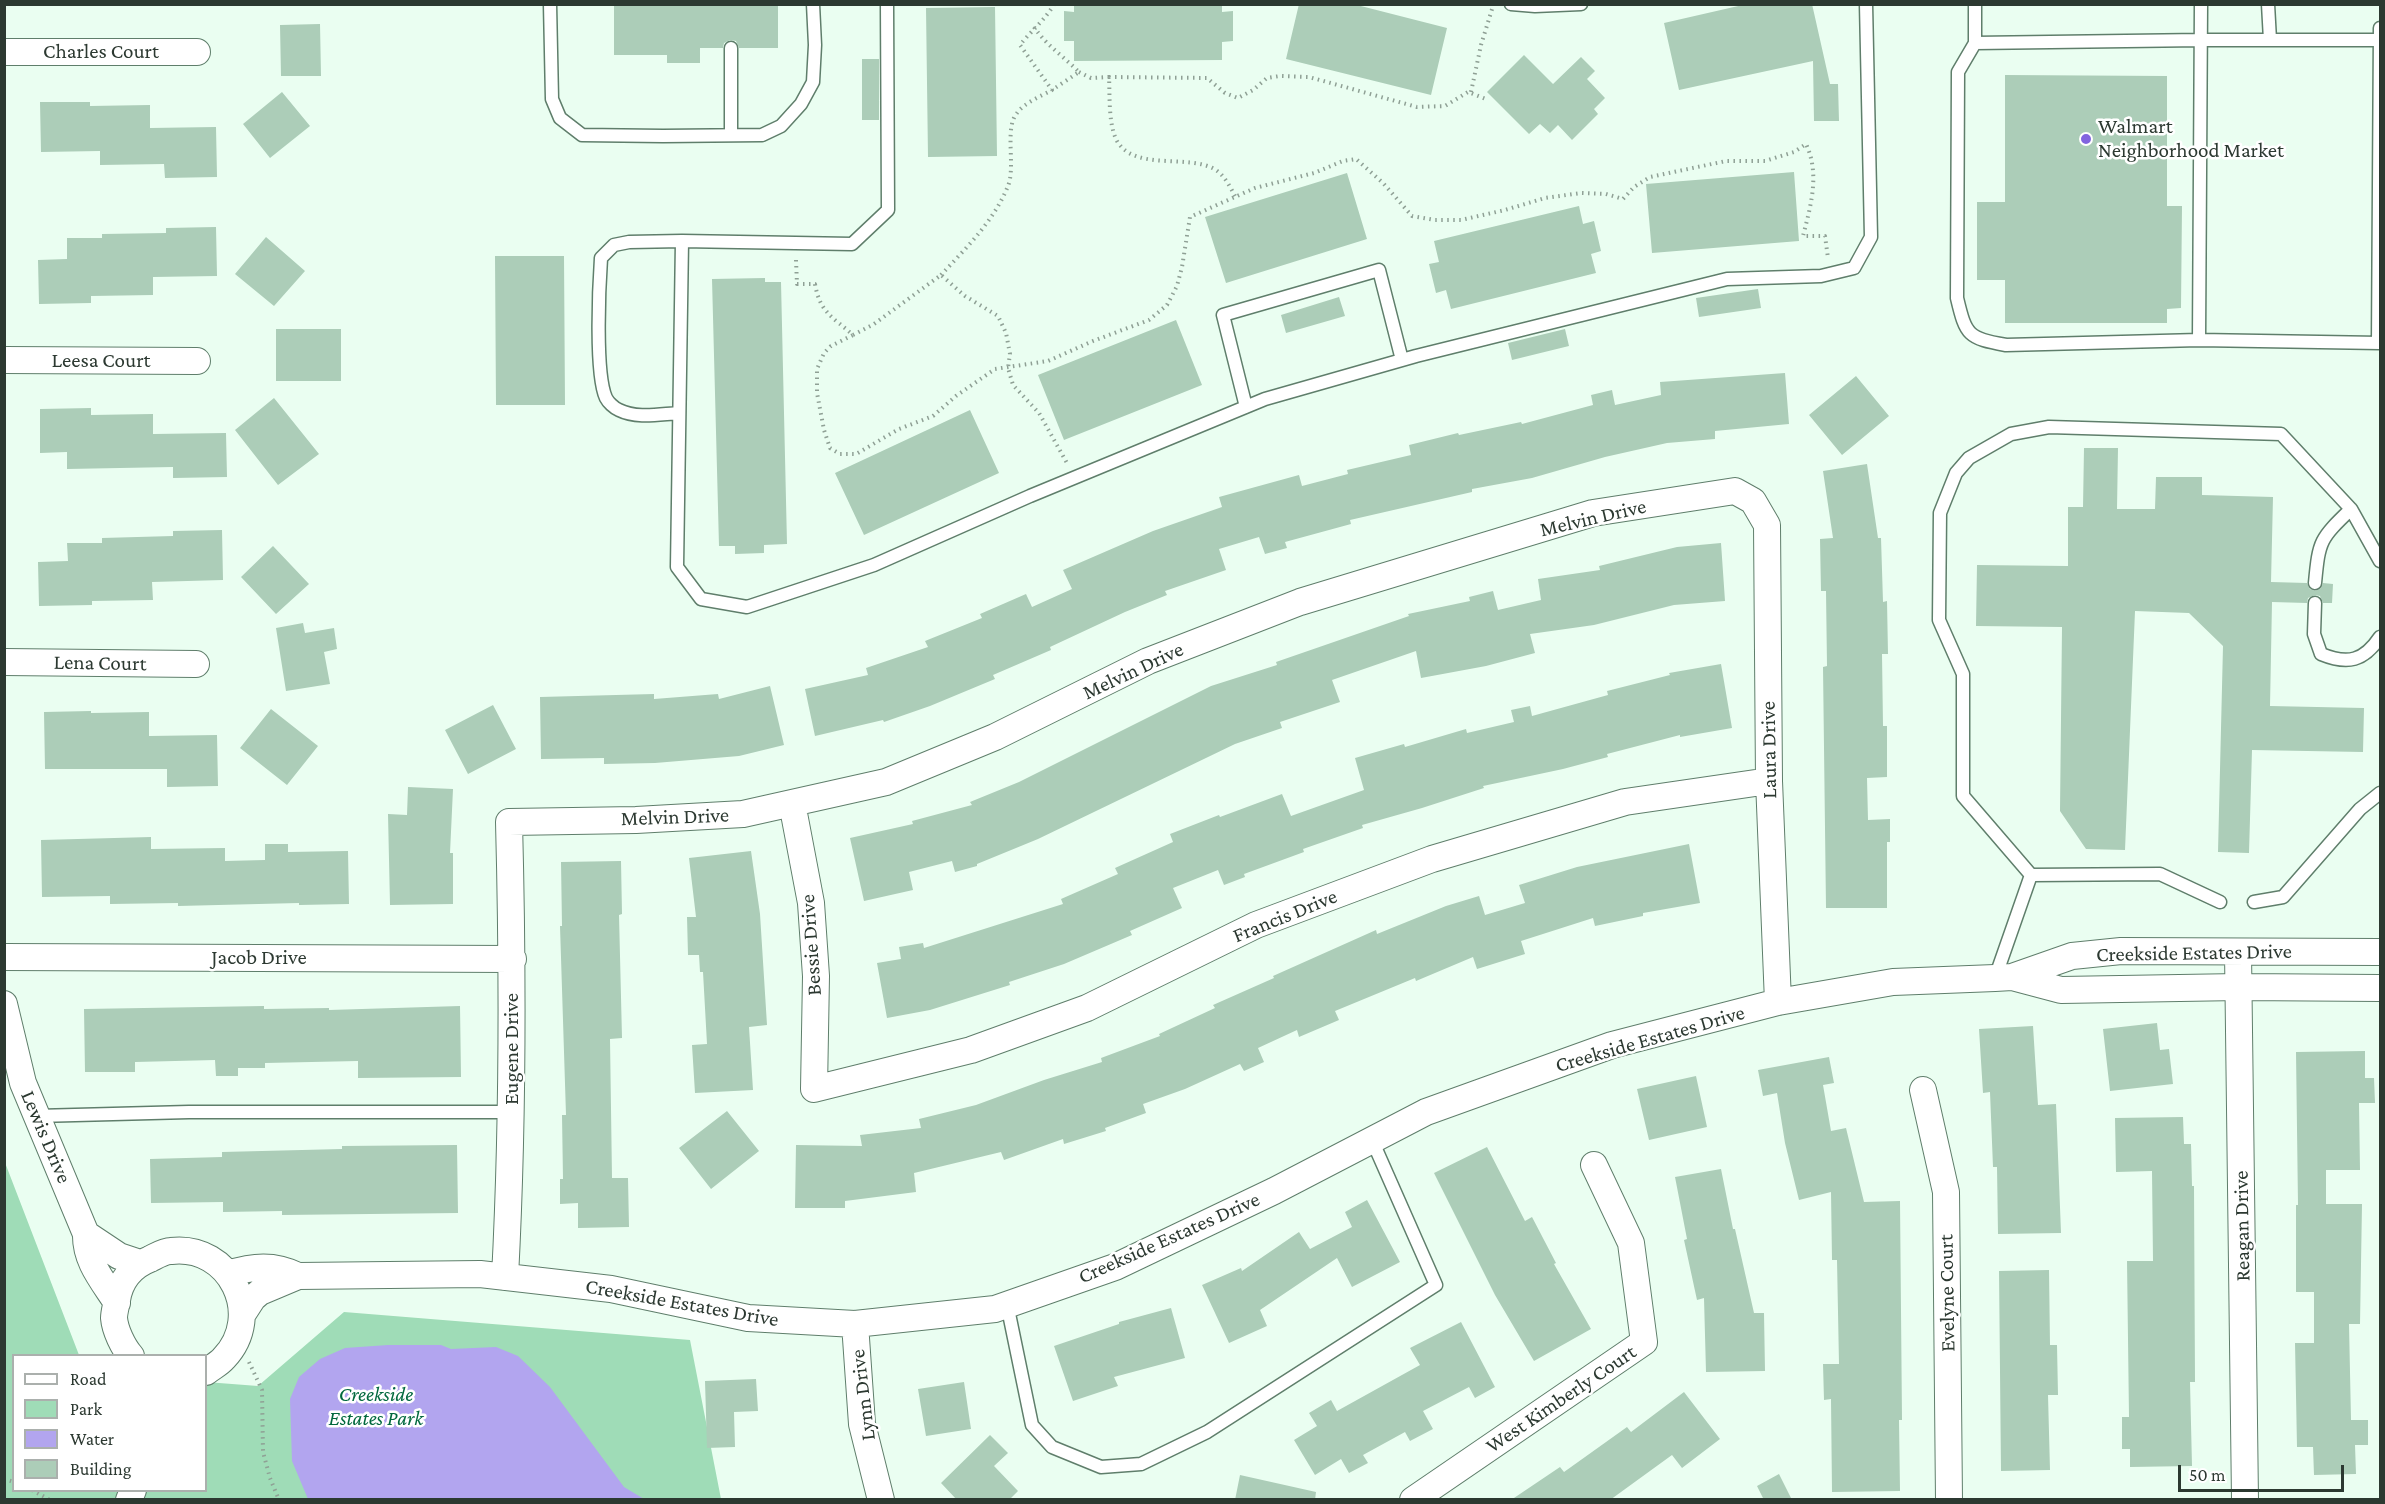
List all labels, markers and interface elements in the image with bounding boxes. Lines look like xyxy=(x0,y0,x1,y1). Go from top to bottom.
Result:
street label: Charles Court xyxy=(43,39,159,65)
place label: Walmart Neighborhood Market xyxy=(2098,114,2284,164)
marker: Walmart Neighborhood Market xyxy=(2079,132,2093,146)
street label: Leesa Court xyxy=(51,348,151,374)
street label: Melvin Drive xyxy=(1537,494,1649,542)
street label: Melvin Drive xyxy=(1079,637,1187,705)
street label: Lena Court xyxy=(53,650,147,676)
street label: Laura Drive xyxy=(1756,701,1782,799)
street label: Melvin Drive xyxy=(620,803,730,831)
street label: Francis Drive xyxy=(1229,884,1341,948)
street label: Bessie Drive xyxy=(795,893,827,997)
street label: Creekside Estates Drive xyxy=(2096,939,2292,967)
street label: Jacob Drive xyxy=(211,945,307,971)
street label: Eugene Drive xyxy=(499,993,525,1105)
street label: Creekside Estates Drive xyxy=(1552,1000,1748,1078)
street label: Lewis Drive xyxy=(15,1087,77,1187)
street label: Reagan Drive xyxy=(2228,1170,2256,1282)
street label: Creekside Estates Drive xyxy=(1074,1187,1264,1289)
street label: Evelyne Court xyxy=(1933,1234,1961,1352)
street label: Creekside Estates Drive xyxy=(583,1274,781,1332)
street label: West Kimberly Court xyxy=(1481,1339,1641,1459)
street label: Lynn Drive xyxy=(845,1348,881,1442)
legend xyxy=(12,1354,207,1492)
text: Road xyxy=(70,1369,107,1389)
park label: Creekside Estates Park xyxy=(329,1382,423,1432)
text: Park xyxy=(70,1399,102,1419)
text: Water xyxy=(70,1429,114,1449)
scale bar xyxy=(2181,1453,2348,1491)
text: Building xyxy=(70,1459,131,1479)
text: 50 m xyxy=(2189,1465,2226,1485)

